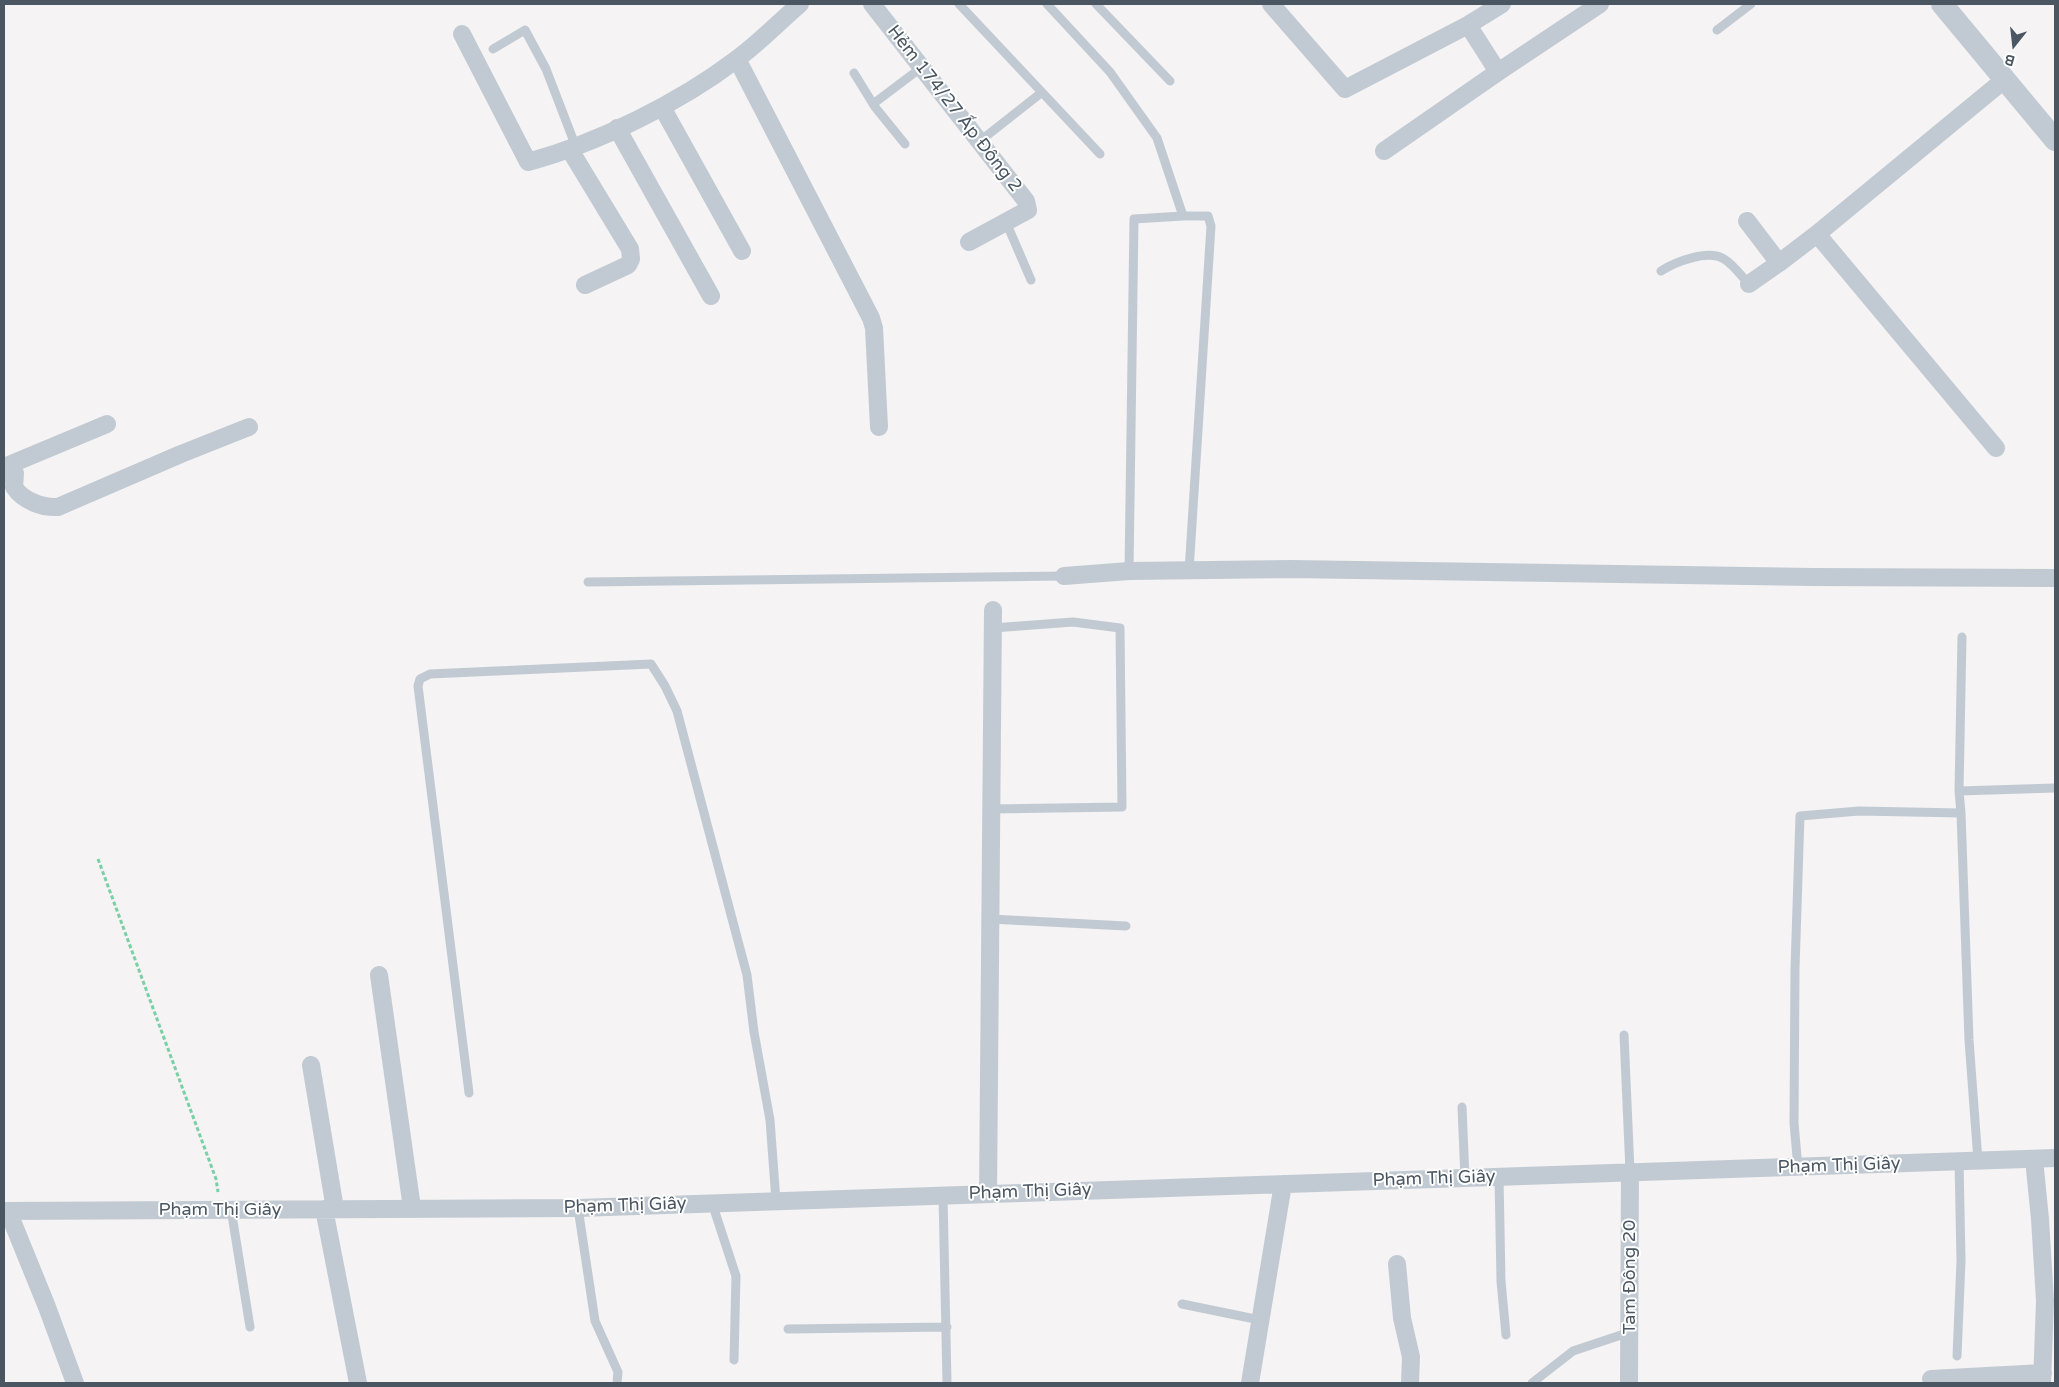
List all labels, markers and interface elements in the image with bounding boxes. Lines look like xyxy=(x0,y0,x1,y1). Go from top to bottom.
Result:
north arrow xyxy=(1989,20,2039,70)
street label: Hẻm 174/27 Ấp Đông 2 xyxy=(882,21,1026,197)
text: B xyxy=(2003,50,2017,69)
street label: Phạm Thị Giây xyxy=(1777,1153,1901,1179)
street label: Phạm Thị Giây xyxy=(1372,1166,1496,1192)
street label: Phạm Thị Giây xyxy=(968,1179,1092,1205)
street label: Phạm Thị Giây xyxy=(563,1193,687,1219)
street label: Phạm Thị Giây xyxy=(159,1199,281,1221)
street label: Tam Đông 20 xyxy=(1619,1220,1641,1334)

